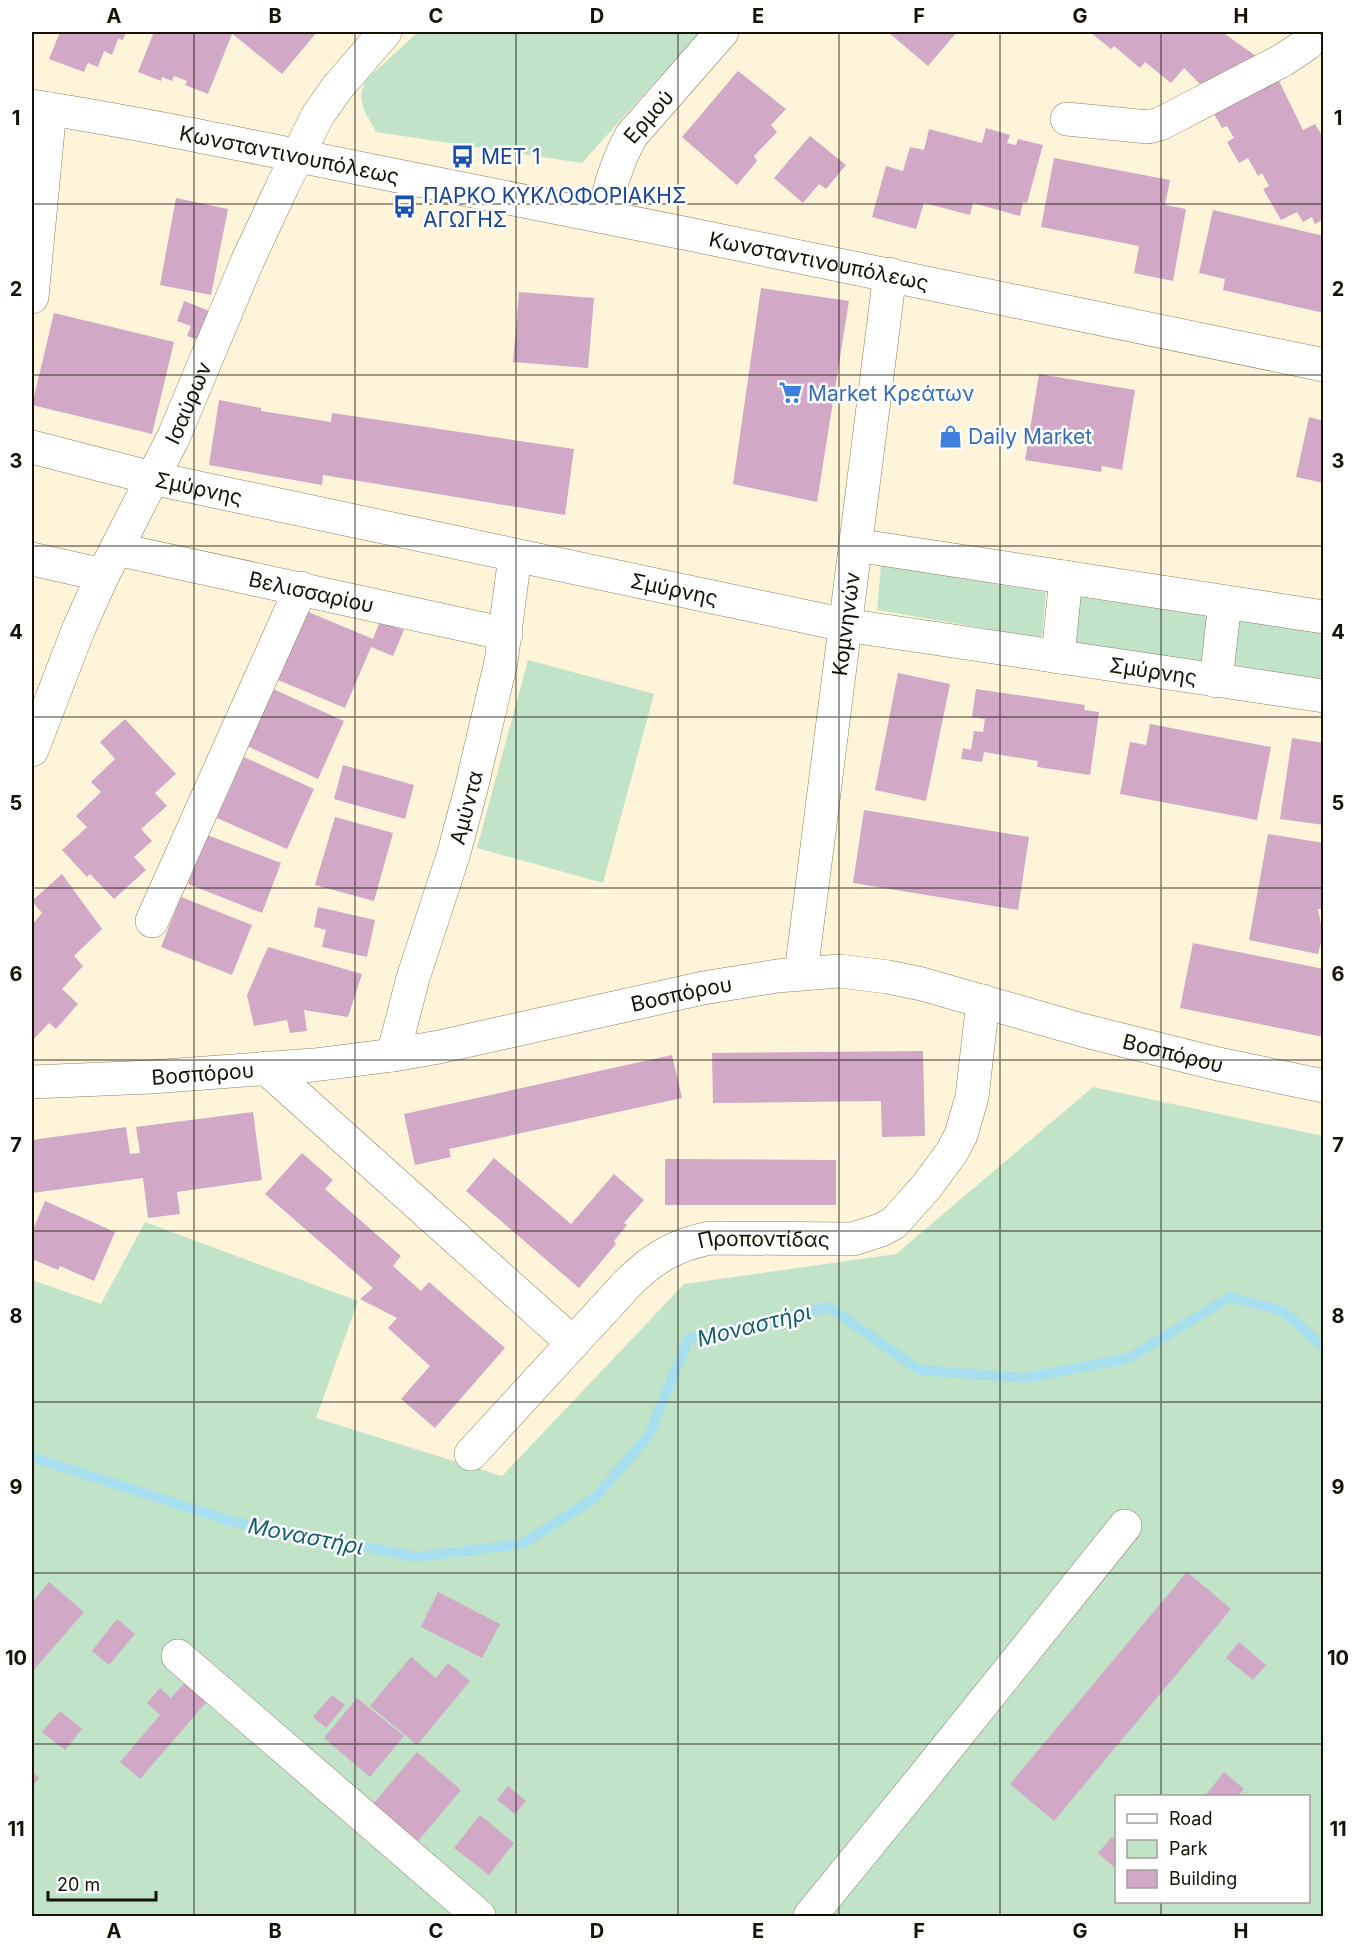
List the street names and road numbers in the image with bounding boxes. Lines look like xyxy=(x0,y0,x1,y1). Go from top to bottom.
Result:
street label: Ερμού xyxy=(618,84,678,148)
street label: Κωνσταντινουπόλεως xyxy=(177,120,402,189)
street label: Κωνσταντινουπόλεως xyxy=(707,226,931,295)
street label: Ισαύρων xyxy=(159,358,216,448)
street label: Σμύρνης xyxy=(153,467,245,509)
street label: Βελισσαρίου xyxy=(246,566,376,617)
street label: Σμύρνης xyxy=(629,567,720,610)
street label: Κομνηνών xyxy=(826,570,864,677)
street label: Σμύρνης xyxy=(1108,652,1199,690)
street label: Αμύντα xyxy=(444,768,487,847)
street label: Βοσπόρου xyxy=(628,971,734,1016)
street label: Βοσπόρου xyxy=(1120,1028,1226,1077)
street label: Βοσπόρου xyxy=(151,1057,255,1089)
street label: Προποντίδας xyxy=(695,1225,830,1253)

